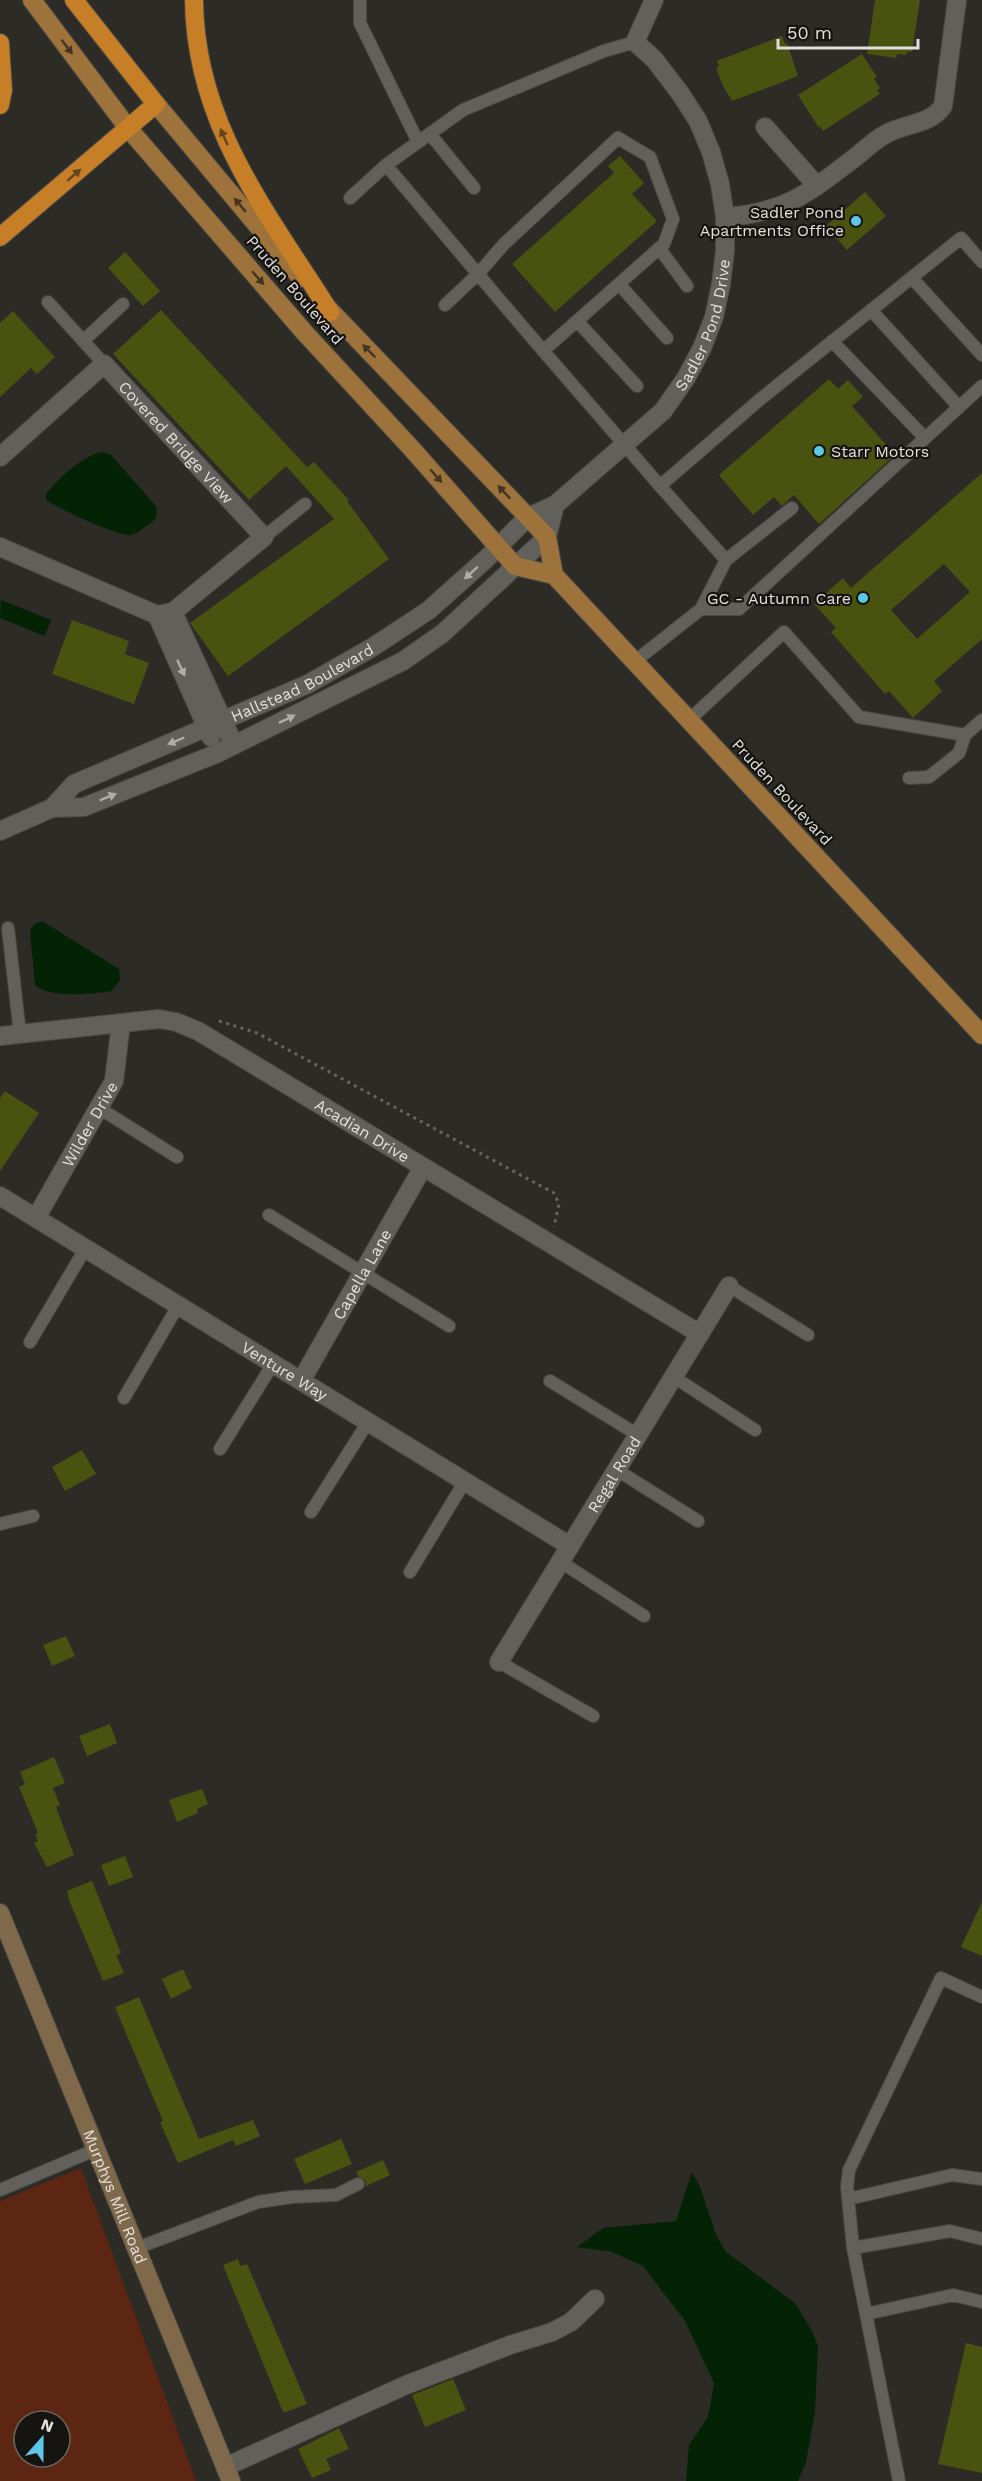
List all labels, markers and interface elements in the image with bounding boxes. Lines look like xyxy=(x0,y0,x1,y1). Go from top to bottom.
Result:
scale bar xyxy=(778,12,918,50)
text: 50 m xyxy=(787,22,832,43)
one-way arrow xyxy=(61,39,73,55)
one-way arrow xyxy=(219,127,229,145)
one-way arrow xyxy=(66,169,81,182)
one-way arrow xyxy=(234,198,246,213)
place label: Sadler Pond Apartments Office xyxy=(700,203,844,240)
marker: Sadler Pond Apartments Office xyxy=(849,214,863,228)
street label: Pruden Boulevard xyxy=(243,232,347,348)
street label: Sadler Pond Drive xyxy=(671,258,733,394)
one-way arrow xyxy=(251,270,264,285)
one-way arrow xyxy=(362,345,376,359)
street label: Covered Bridge View xyxy=(115,377,238,507)
place label: Starr Motors xyxy=(831,442,929,461)
marker: Starr Motors xyxy=(812,444,826,458)
one-way arrow xyxy=(429,468,443,483)
one-way arrow xyxy=(497,484,511,499)
one-way arrow xyxy=(464,566,479,579)
place label: GC - Autumn Care xyxy=(707,589,851,608)
marker: GC - Autumn Care xyxy=(856,591,870,605)
street label: Hallstead Boulevard xyxy=(228,639,377,725)
one-way arrow xyxy=(176,660,186,678)
one-way arrow xyxy=(279,715,296,724)
street label: Pruden Boulevard xyxy=(728,735,836,849)
one-way arrow xyxy=(167,736,184,745)
one-way arrow xyxy=(100,792,118,802)
street label: Wilder Drive xyxy=(58,1078,121,1170)
street label: Acadian Drive xyxy=(312,1094,413,1166)
street label: Capella Lane xyxy=(329,1226,395,1323)
street label: Venture Way xyxy=(238,1337,332,1405)
street label: Regal Road xyxy=(583,1433,644,1516)
street label: Murphys Mill Road xyxy=(79,2126,151,2266)
north arrow xyxy=(12,2409,72,2469)
text: N xyxy=(38,2414,56,2436)

